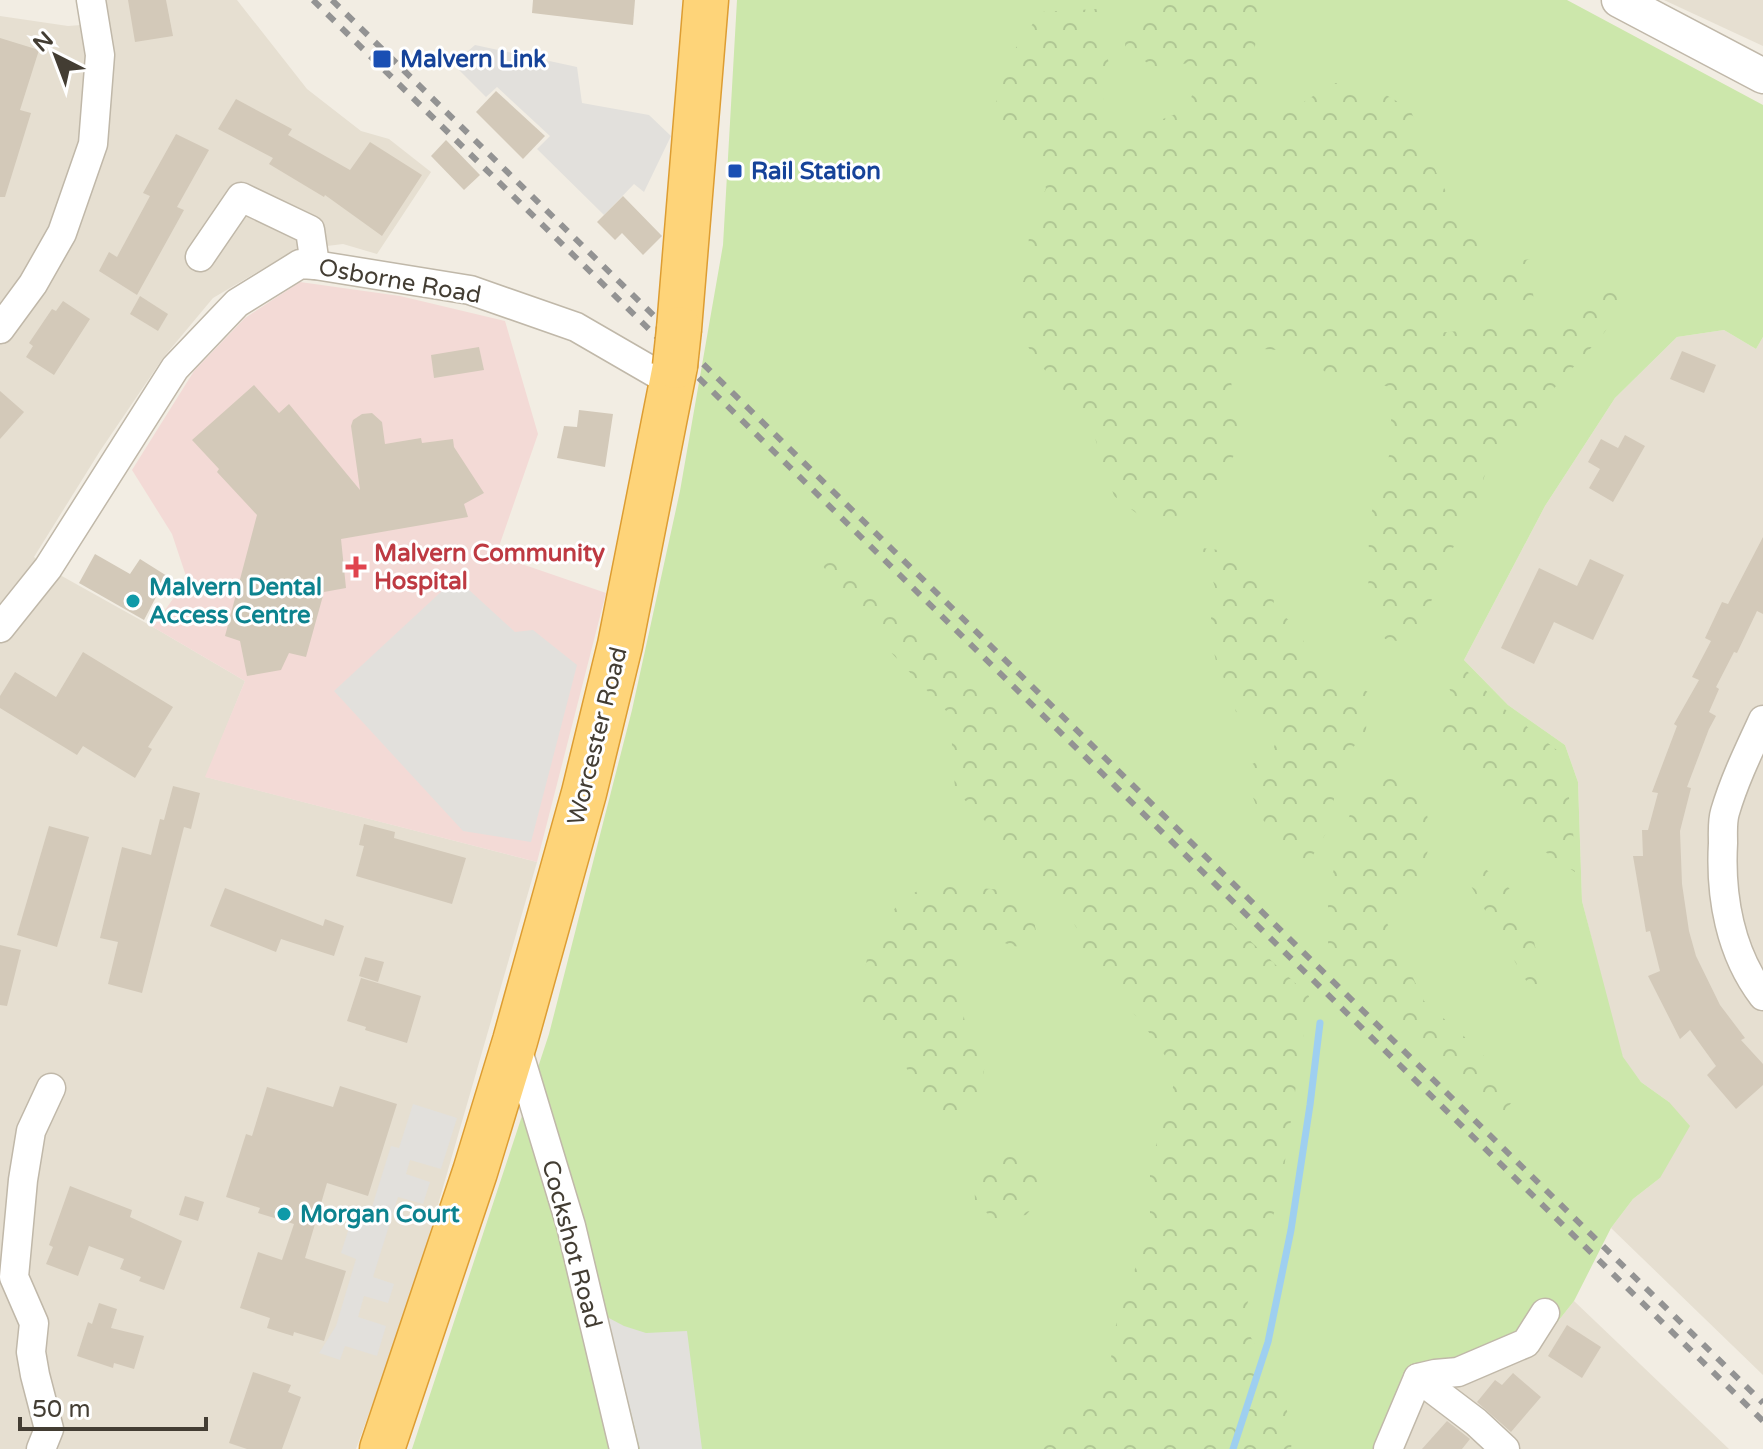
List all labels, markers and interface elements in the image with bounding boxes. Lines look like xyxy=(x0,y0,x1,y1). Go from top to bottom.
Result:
north arrow xyxy=(16,16,96,96)
text: N xyxy=(28,26,59,57)
place label: Malvern Link xyxy=(400,45,546,74)
marker: Malvern Link xyxy=(371,48,393,70)
place label: Rail Station xyxy=(751,157,881,186)
marker: Rail Station xyxy=(726,162,744,180)
street label: Osborne Road xyxy=(316,253,483,310)
place label: Malvern Community Hospital xyxy=(374,539,605,596)
marker: Malvern Community Hospital xyxy=(345,556,367,578)
place label: Malvern Dental Access Centre xyxy=(149,573,322,630)
marker: Malvern Dental Access Centre xyxy=(124,592,142,610)
street label: Worcester Road xyxy=(561,644,634,828)
street label: Cockshot Road xyxy=(535,1157,608,1331)
place label: Morgan Court xyxy=(300,1200,460,1229)
marker: Morgan Court xyxy=(275,1205,293,1223)
scale bar xyxy=(20,1381,206,1431)
text: 50 m xyxy=(32,1395,90,1424)

